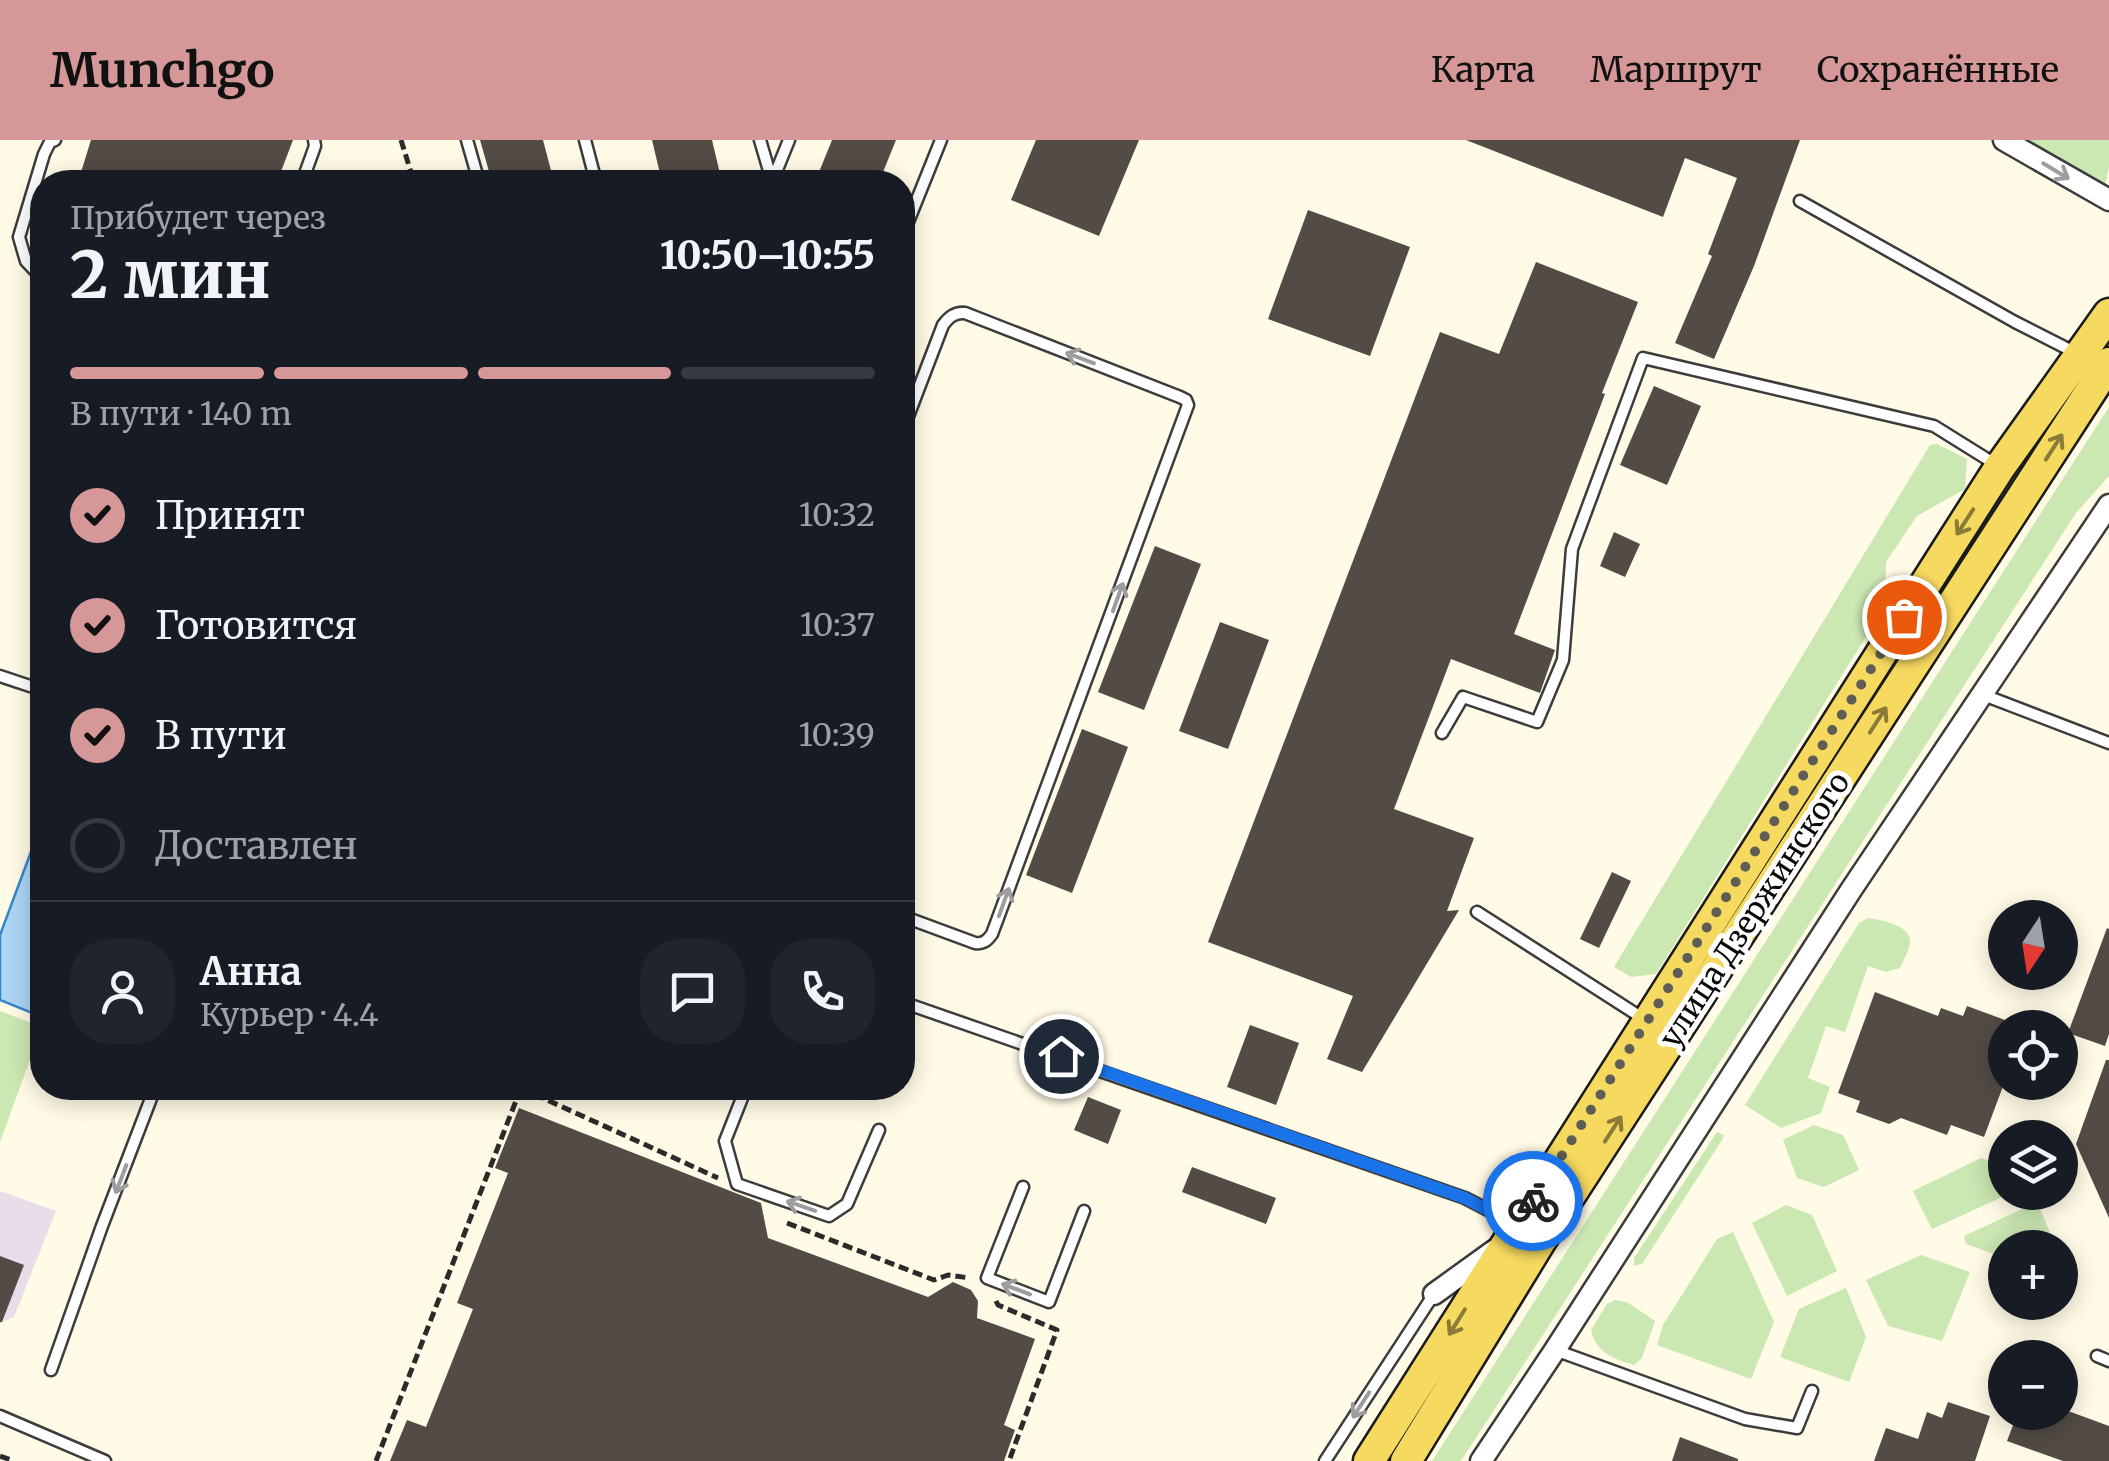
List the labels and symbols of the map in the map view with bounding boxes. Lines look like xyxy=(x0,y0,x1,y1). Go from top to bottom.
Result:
one-way arrow xyxy=(2041,161,2070,181)
one-way arrow xyxy=(1065,347,1096,365)
one-way arrow xyxy=(2044,433,2065,462)
one-way arrow xyxy=(1955,507,1976,536)
pin xyxy=(1862,575,1947,660)
one-way arrow xyxy=(1110,583,1128,614)
one-way arrow xyxy=(1867,706,1888,735)
street label: улица Дзержинского xyxy=(1651,765,1857,1054)
one-way arrow xyxy=(996,887,1014,918)
north arrow xyxy=(1988,900,2078,990)
pin xyxy=(1019,1014,1104,1099)
one-way arrow xyxy=(1603,1116,1624,1144)
courier xyxy=(1483,1151,1583,1251)
one-way arrow xyxy=(111,1163,129,1194)
one-way arrow xyxy=(785,1196,817,1214)
one-way arrow xyxy=(1001,1279,1032,1297)
one-way arrow xyxy=(1446,1308,1467,1336)
one-way arrow xyxy=(1351,1391,1372,1419)

